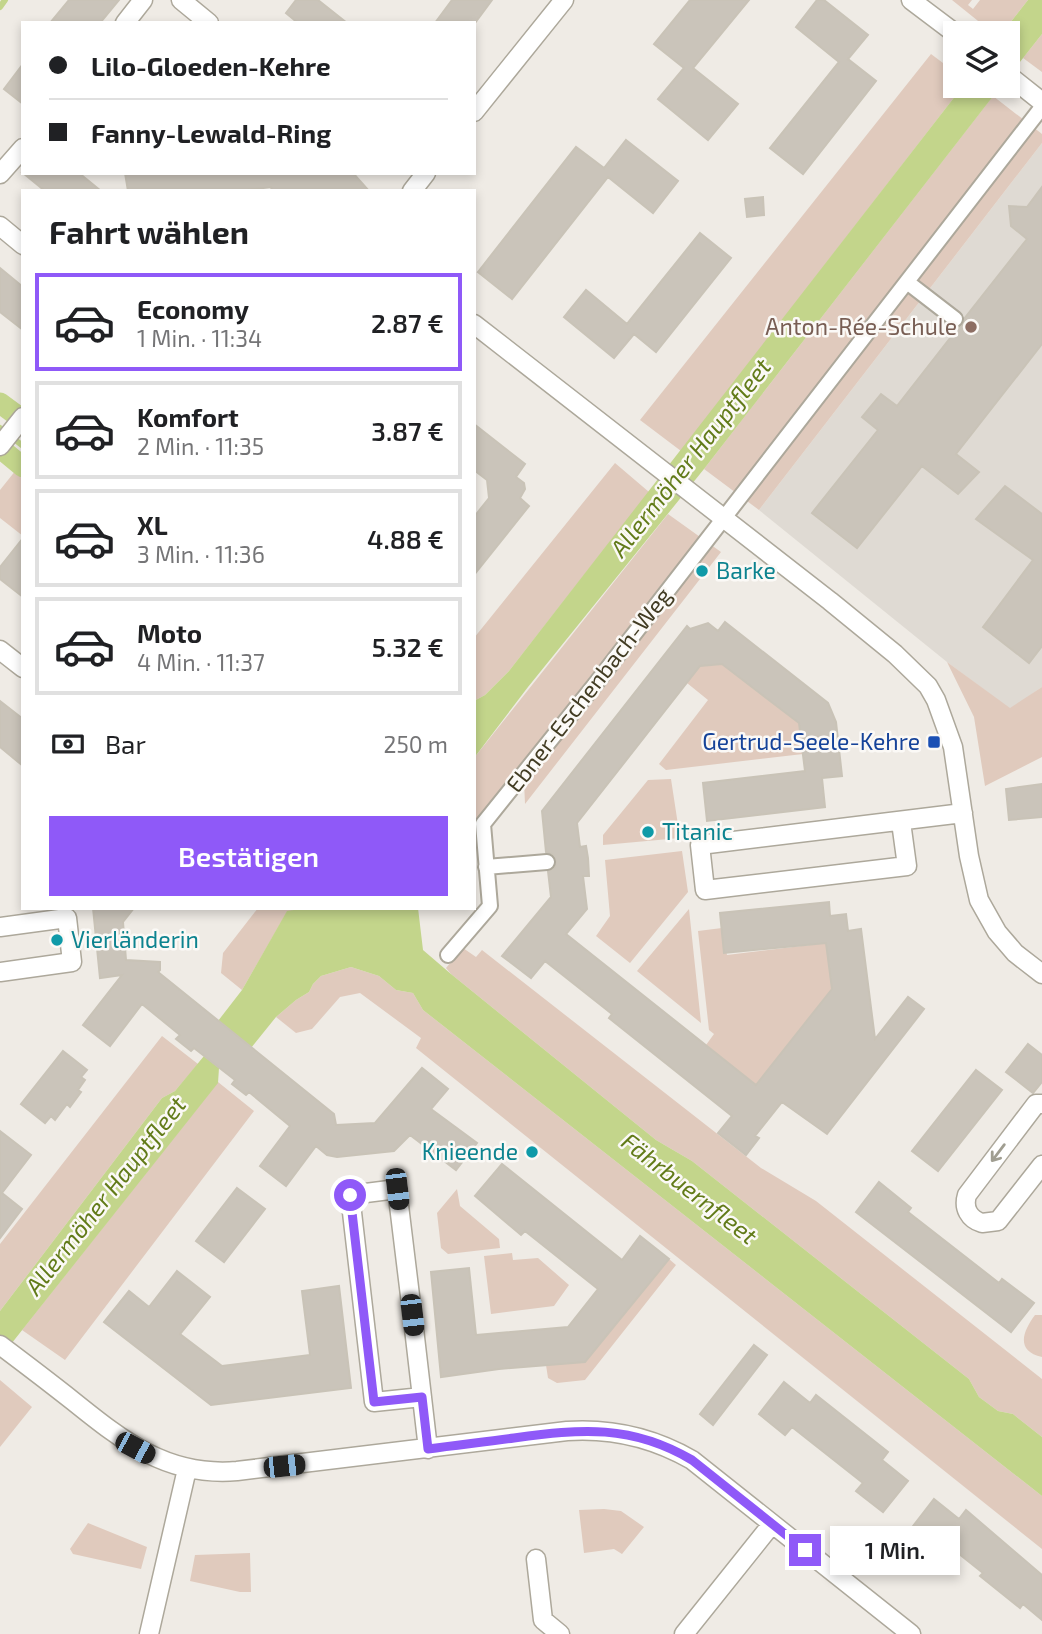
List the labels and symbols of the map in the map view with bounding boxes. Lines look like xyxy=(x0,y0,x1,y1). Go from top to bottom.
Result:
place label: Anton-Rée-Schule xyxy=(765,312,957,340)
marker: Anton-Rée-Schule xyxy=(963,319,979,335)
water label: Allermöher Hauptfleet xyxy=(603,351,777,563)
place label: Barke xyxy=(716,556,776,584)
marker: Barke xyxy=(694,563,710,579)
street label: Ebner-Eschenbach-Weg xyxy=(500,581,677,797)
place label: Gertrud-Seele-Kehre xyxy=(702,727,920,755)
marker: Gertrud-Seele-Kehre xyxy=(926,734,942,750)
place label: Titanic xyxy=(662,817,733,845)
marker: Titanic xyxy=(640,824,656,840)
place label: Vierländerin xyxy=(71,925,199,953)
marker: Vierländerin xyxy=(49,932,65,948)
water label: Allermöher Hauptfleet xyxy=(18,1089,192,1301)
water label: Fährbuernfleet xyxy=(616,1126,764,1250)
place label: Knieende xyxy=(422,1137,518,1165)
marker: Knieende xyxy=(524,1144,540,1160)
one-way arrow xyxy=(991,1144,1006,1162)
car xyxy=(385,1167,410,1211)
route start xyxy=(334,1179,366,1211)
car xyxy=(400,1293,425,1337)
car xyxy=(112,1429,159,1467)
car xyxy=(263,1453,306,1479)
callout: 1 Min. xyxy=(830,1526,959,1574)
route end xyxy=(789,1534,821,1566)

